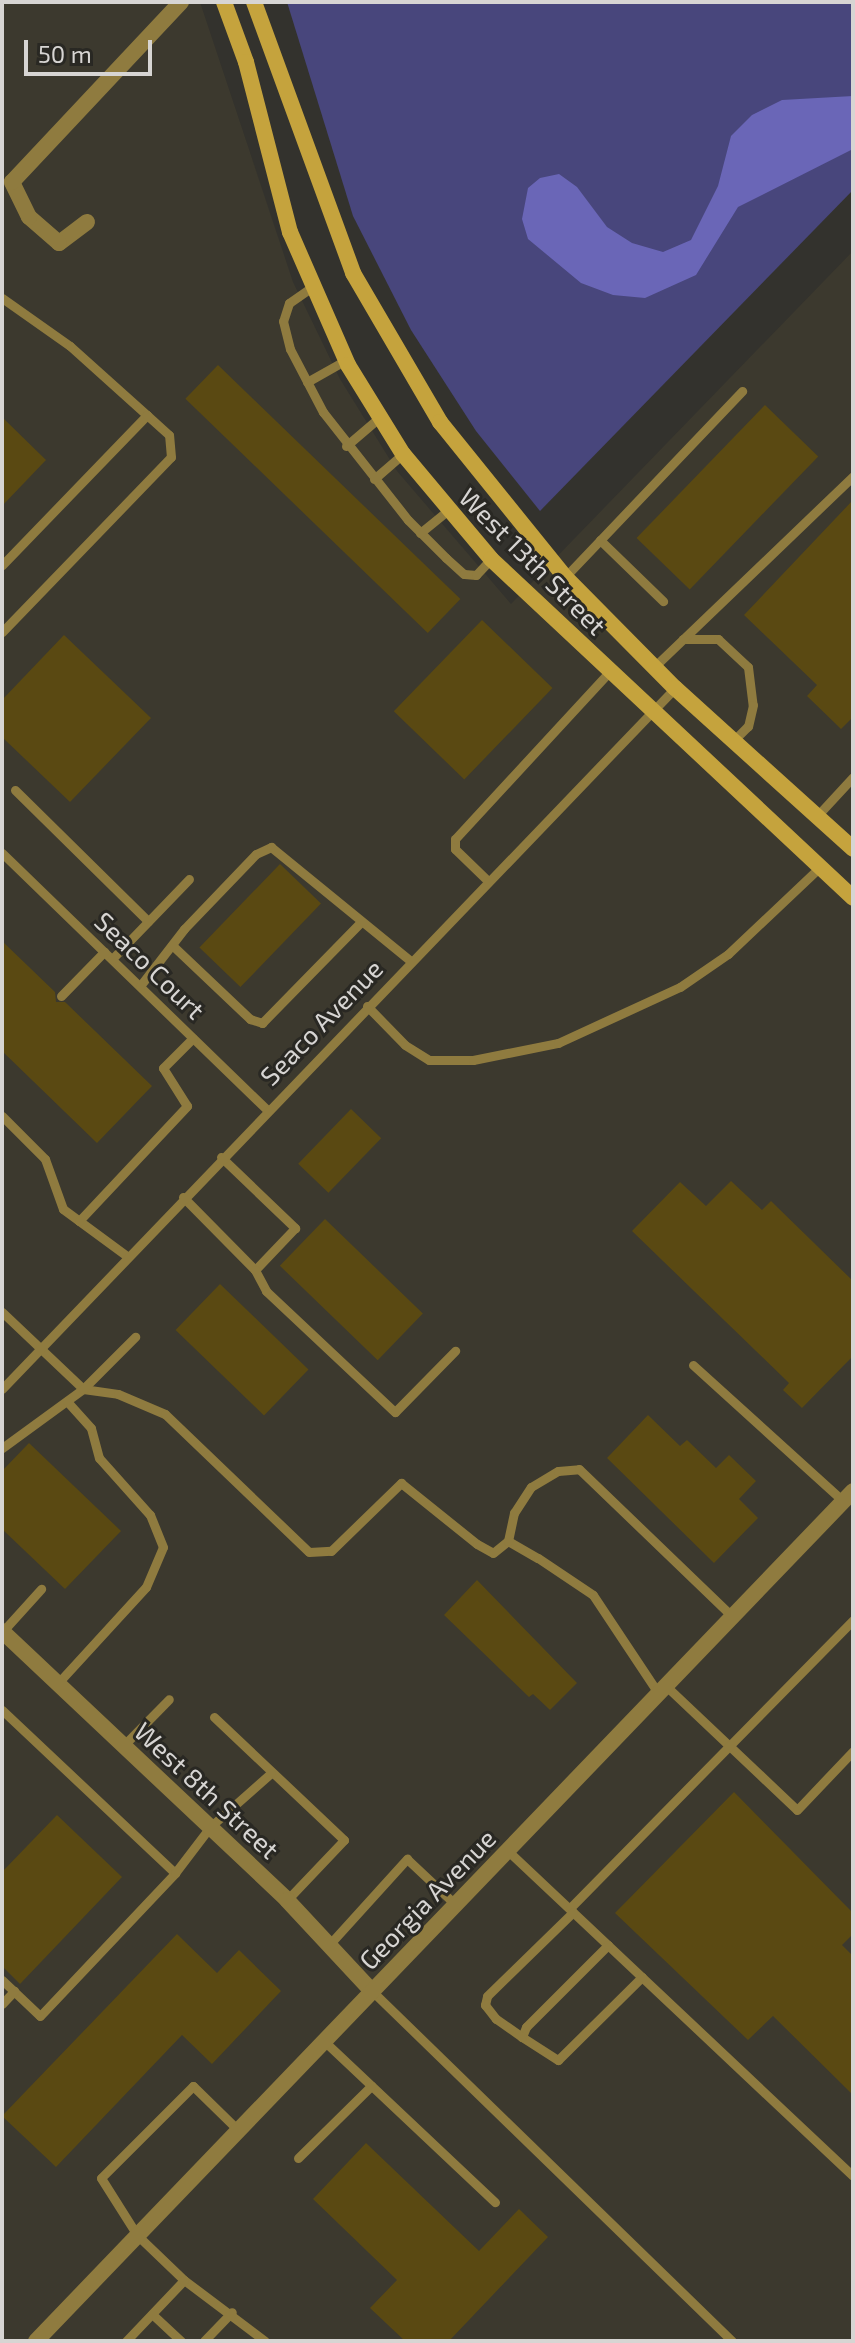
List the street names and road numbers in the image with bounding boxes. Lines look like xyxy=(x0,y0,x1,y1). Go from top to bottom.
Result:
street label: West 13th Street xyxy=(453,481,613,641)
street label: Seaco Court xyxy=(89,905,211,1025)
street label: Seaco Avenue xyxy=(253,953,389,1091)
street label: West 8th Street xyxy=(128,1715,286,1865)
street label: Georgia Avenue xyxy=(352,1822,502,1976)

